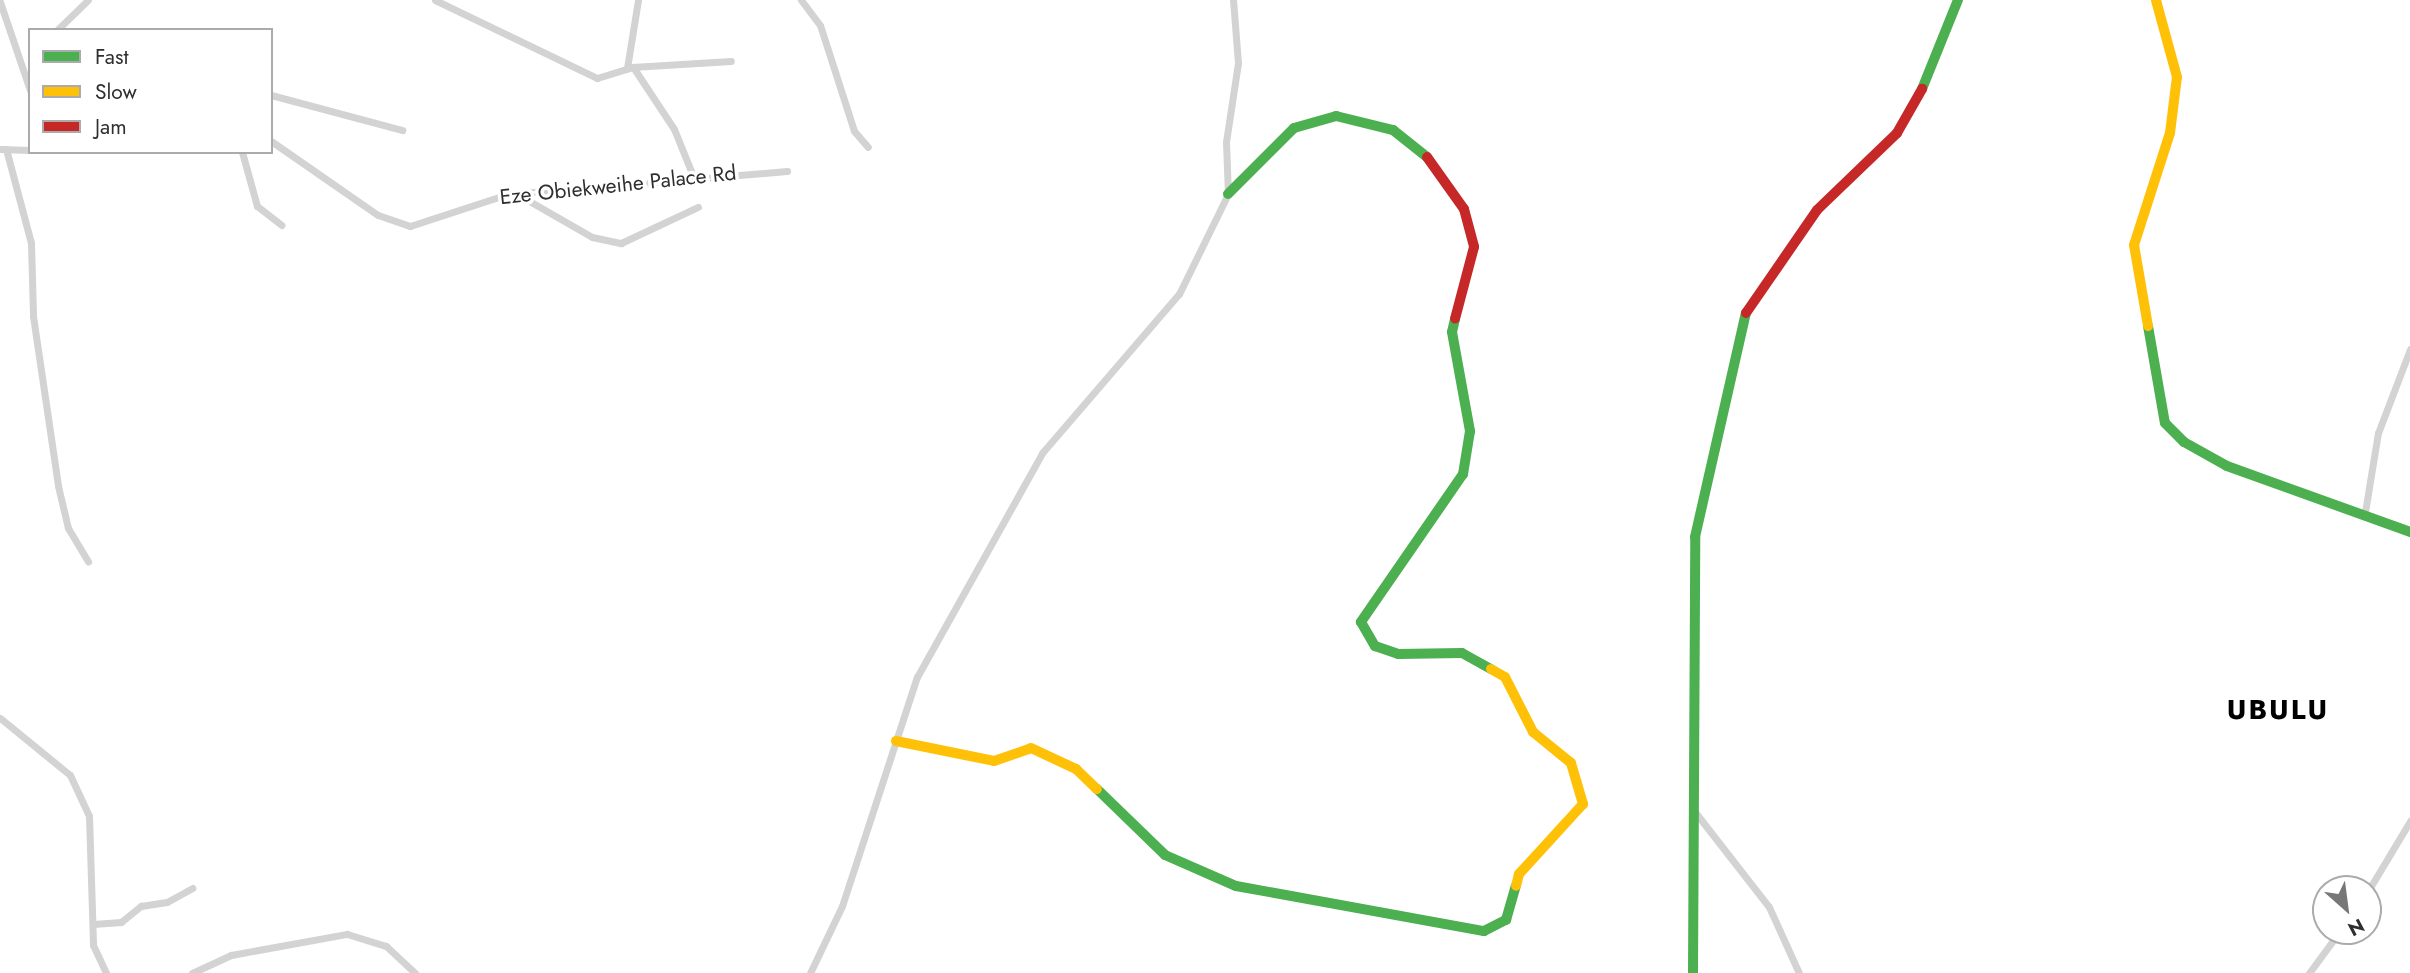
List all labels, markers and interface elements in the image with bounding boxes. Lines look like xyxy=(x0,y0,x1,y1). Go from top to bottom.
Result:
legend xyxy=(28,28,273,154)
text: Fast xyxy=(95,42,128,72)
text: Slow xyxy=(95,77,137,107)
text: Jam xyxy=(95,112,127,142)
street label: Eze Obiekweihe Palace Rd xyxy=(499,160,737,210)
district label: UBULU xyxy=(2227,693,2329,727)
north arrow xyxy=(2312,875,2382,945)
text: N xyxy=(2343,912,2369,943)

